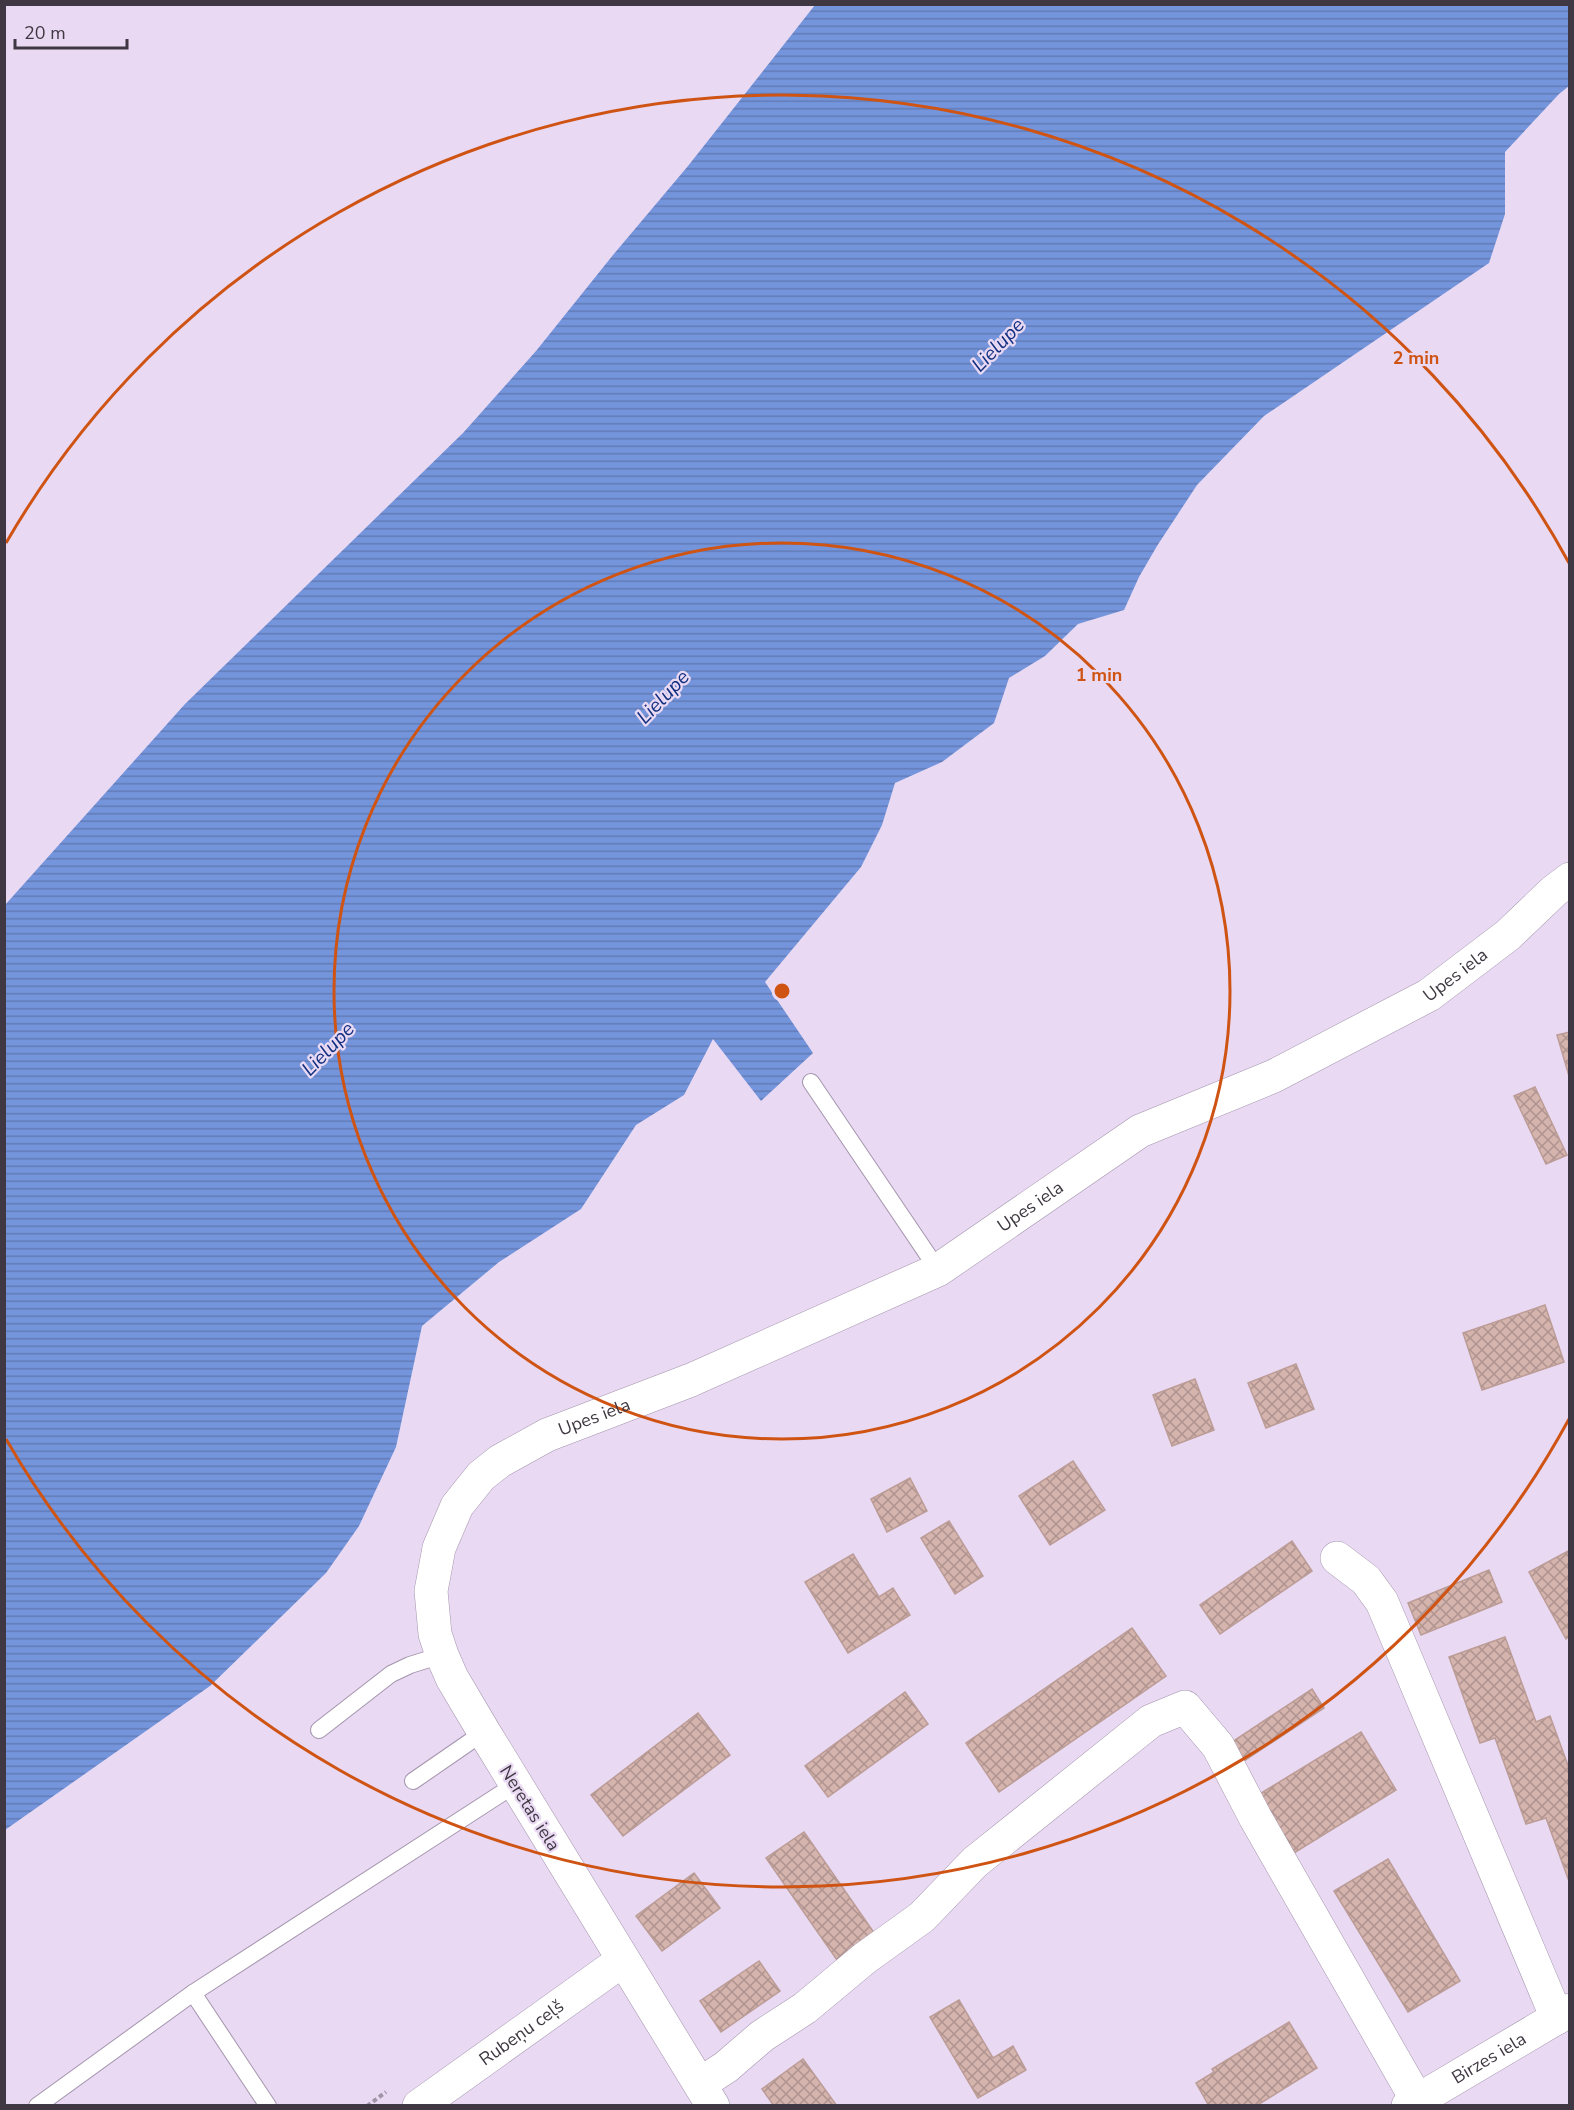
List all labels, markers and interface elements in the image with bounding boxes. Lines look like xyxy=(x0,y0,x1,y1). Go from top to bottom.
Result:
scale bar xyxy=(15,12,128,50)
text: 20 m xyxy=(24,21,66,45)
water label: Lielupe xyxy=(966,312,1031,378)
text: 2 min xyxy=(1393,346,1439,370)
text: 1 min xyxy=(1076,663,1122,687)
water label: Lielupe xyxy=(631,664,696,730)
street label: Upes iela xyxy=(1418,943,1492,1007)
centre of rings xyxy=(772,981,792,1001)
water label: Lielupe xyxy=(296,1016,361,1082)
street label: Upes iela xyxy=(993,1175,1068,1238)
street label: Upes iela xyxy=(555,1392,634,1442)
street label: Neretas iela xyxy=(494,1761,566,1855)
street label: Rubeņu ceļš xyxy=(474,1994,569,2071)
street label: Birzes iela xyxy=(1447,2027,1530,2089)

